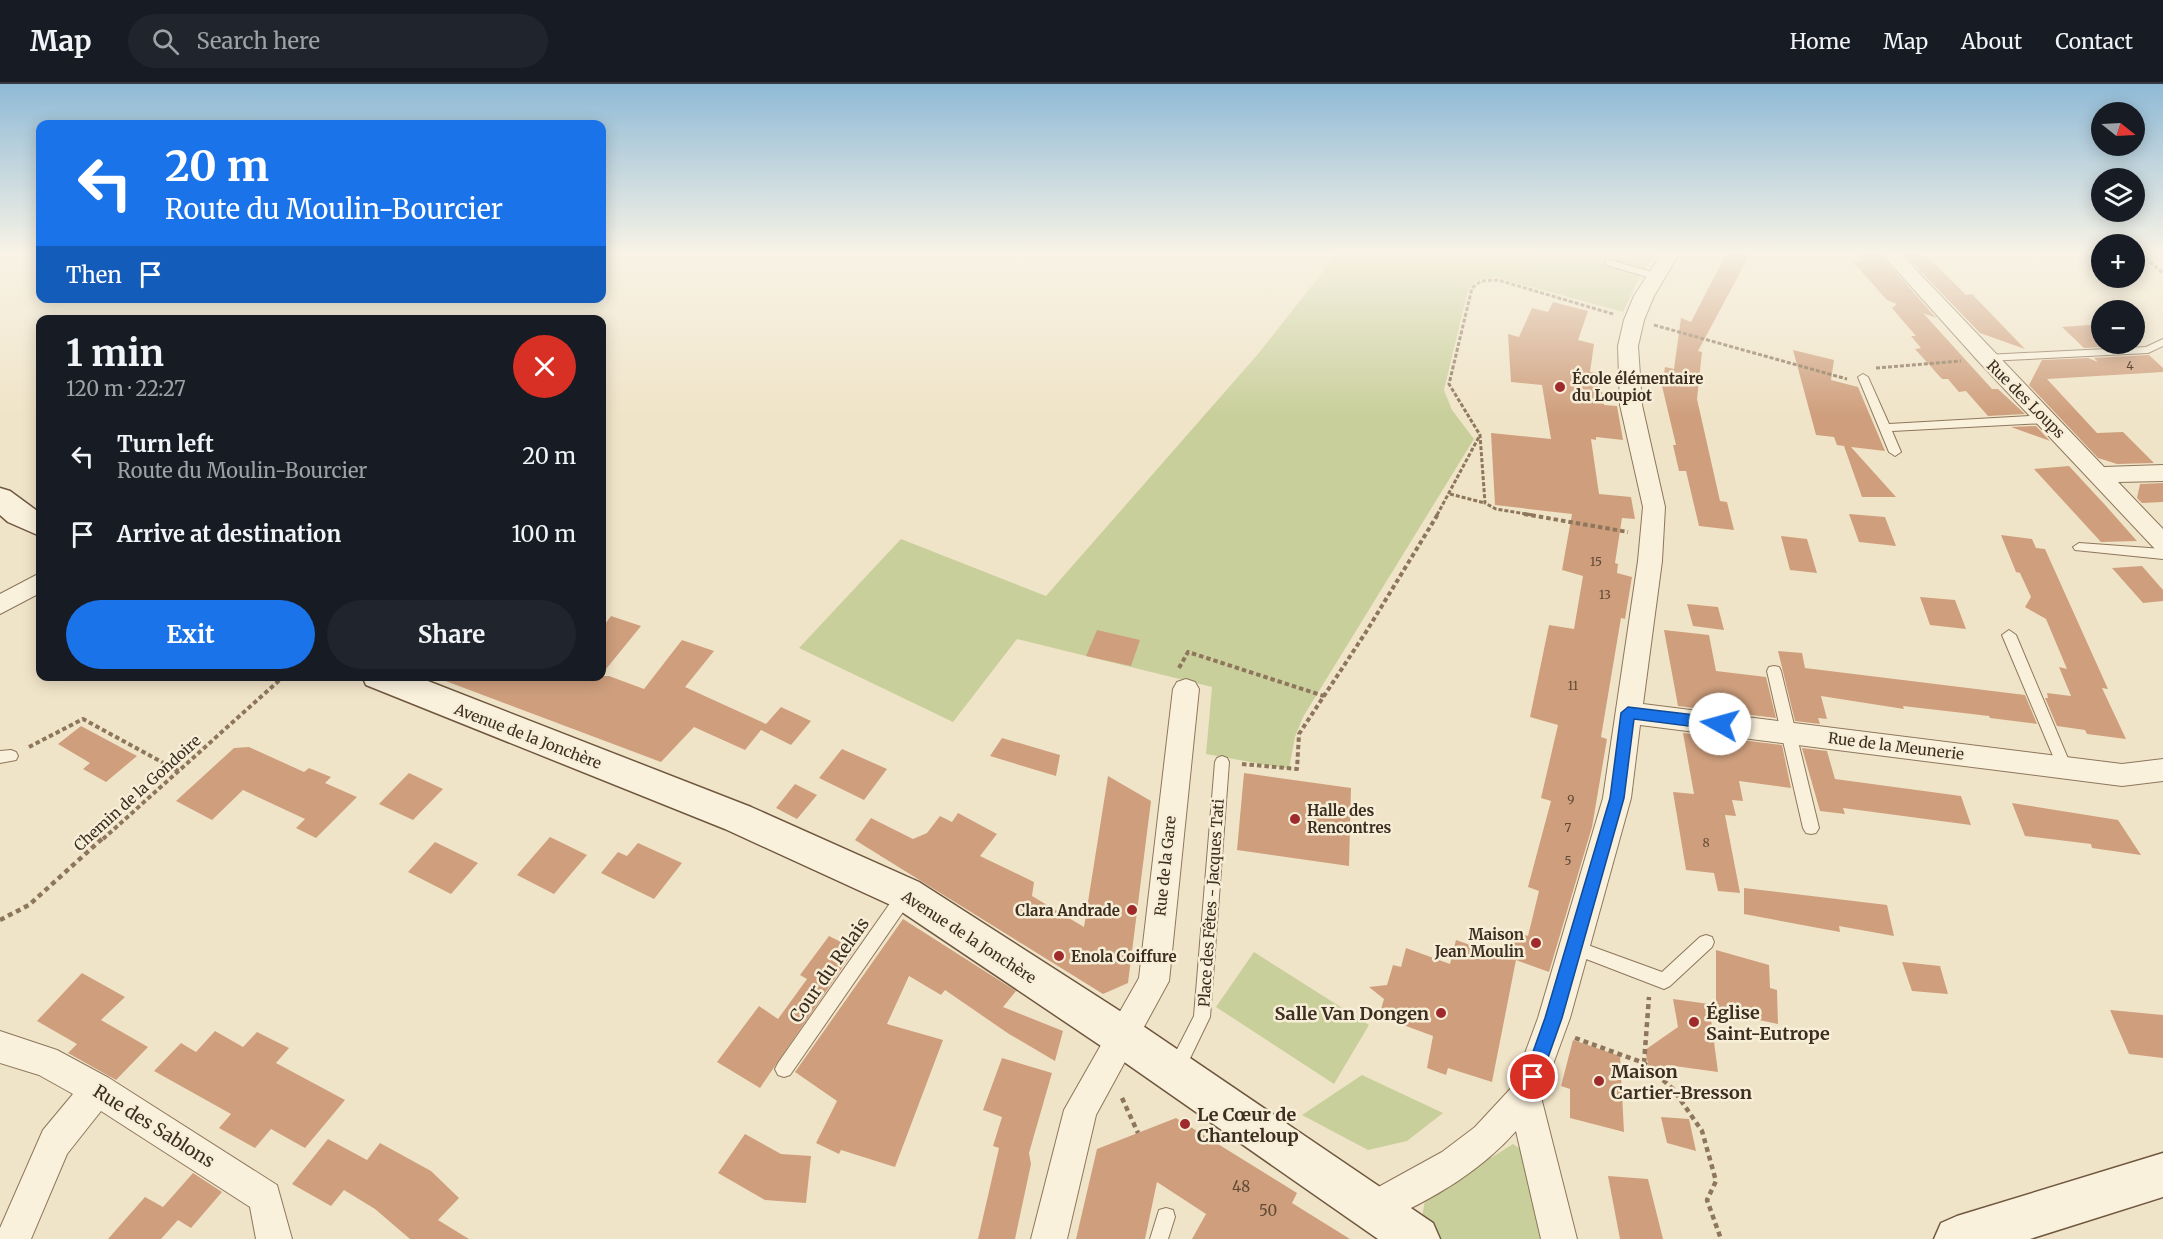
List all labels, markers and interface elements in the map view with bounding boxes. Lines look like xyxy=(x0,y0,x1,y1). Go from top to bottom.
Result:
search box xyxy=(128,14,548,68)
text: Map xyxy=(30,23,92,59)
icon: search xyxy=(149,25,182,58)
text: Search here xyxy=(197,27,320,55)
text: Home xyxy=(1790,28,1850,55)
text: Map xyxy=(1883,28,1928,55)
text: About xyxy=(1961,28,2022,55)
text: Contact xyxy=(2055,28,2133,55)
north arrow xyxy=(2091,102,2145,156)
map controls xyxy=(2091,102,2145,354)
text: 20 m xyxy=(165,140,269,192)
icon: left xyxy=(66,144,144,222)
button: layers xyxy=(2091,168,2145,222)
text: Route du Moulin-Bourcier xyxy=(165,192,503,226)
button: + xyxy=(2091,234,2145,288)
icon: arrive xyxy=(134,258,167,291)
text: Then xyxy=(66,261,122,289)
button: − xyxy=(2091,300,2145,354)
text: 1 min xyxy=(66,331,164,376)
button: close xyxy=(513,335,576,398)
street label: Rue des Loups xyxy=(1983,356,2069,442)
house number: 4 xyxy=(2126,358,2134,373)
place label: École élémentaire du Loupiot xyxy=(1572,368,1703,405)
text: 120 m · 22:27 xyxy=(66,376,186,401)
marker: École élémentaire du Loupiot xyxy=(1553,380,1567,394)
text: Turn left xyxy=(117,430,214,458)
icon: left xyxy=(66,440,99,473)
text: 20 m xyxy=(522,442,576,470)
text: Route du Moulin-Bourcier xyxy=(117,458,367,483)
icon: arrive xyxy=(66,518,99,551)
text: Arrive at destination xyxy=(117,520,341,548)
text: 100 m xyxy=(511,520,576,548)
house number: 15 xyxy=(1590,554,1602,569)
house number: 13 xyxy=(1599,587,1611,602)
button: Exit xyxy=(66,600,315,669)
button: Share xyxy=(327,600,576,669)
house number: 11 xyxy=(1568,678,1579,693)
position arrow xyxy=(1688,692,1752,756)
street label: Avenue de la Jonchère xyxy=(451,699,604,773)
street label: Rue de la Meunerie xyxy=(1827,728,1965,764)
street label: Chemin de la Gondoire xyxy=(70,731,205,855)
house number: 9 xyxy=(1567,792,1575,807)
street label: Place des Fêtes - Jacques Tati xyxy=(1194,798,1228,1008)
place label: Halle des Rencontres xyxy=(1307,801,1392,837)
marker: Halle des Rencontres xyxy=(1288,812,1302,826)
street label: Rue de la Gare xyxy=(1150,815,1180,917)
house number: 7 xyxy=(1565,820,1572,835)
house number: 8 xyxy=(1702,835,1710,850)
house number: 5 xyxy=(1564,853,1572,868)
street label: Avenue de la Jonchère xyxy=(898,886,1040,988)
place label: Clara Andrade xyxy=(1015,901,1120,920)
marker: Clara Andrade xyxy=(1125,903,1139,917)
street label: Cour du Relais xyxy=(784,913,874,1027)
place label: Maison Jean Moulin xyxy=(1434,925,1524,961)
marker: Maison Jean Moulin xyxy=(1529,936,1543,950)
place label: Enola Coiffure xyxy=(1071,947,1177,966)
marker: Enola Coiffure xyxy=(1052,949,1066,963)
place label: Église Saint-Eutrope xyxy=(1706,1001,1830,1045)
place label: Salle Van Dongen xyxy=(1274,1002,1429,1025)
marker: Salle Van Dongen xyxy=(1434,1006,1448,1020)
marker: Église Saint-Eutrope xyxy=(1687,1015,1701,1029)
pin xyxy=(1507,1051,1558,1102)
icon: arrive xyxy=(1516,1060,1549,1093)
place label: Maison Cartier-Bresson xyxy=(1611,1060,1752,1104)
marker: Maison Cartier-Bresson xyxy=(1592,1074,1606,1088)
street label: Rue des Sablons xyxy=(89,1079,219,1173)
place label: Le Cœur de Chanteloup xyxy=(1197,1103,1299,1147)
marker: Le Cœur de Chanteloup xyxy=(1178,1117,1192,1131)
house number: 48 xyxy=(1232,1177,1250,1196)
house number: 50 xyxy=(1259,1201,1277,1220)

